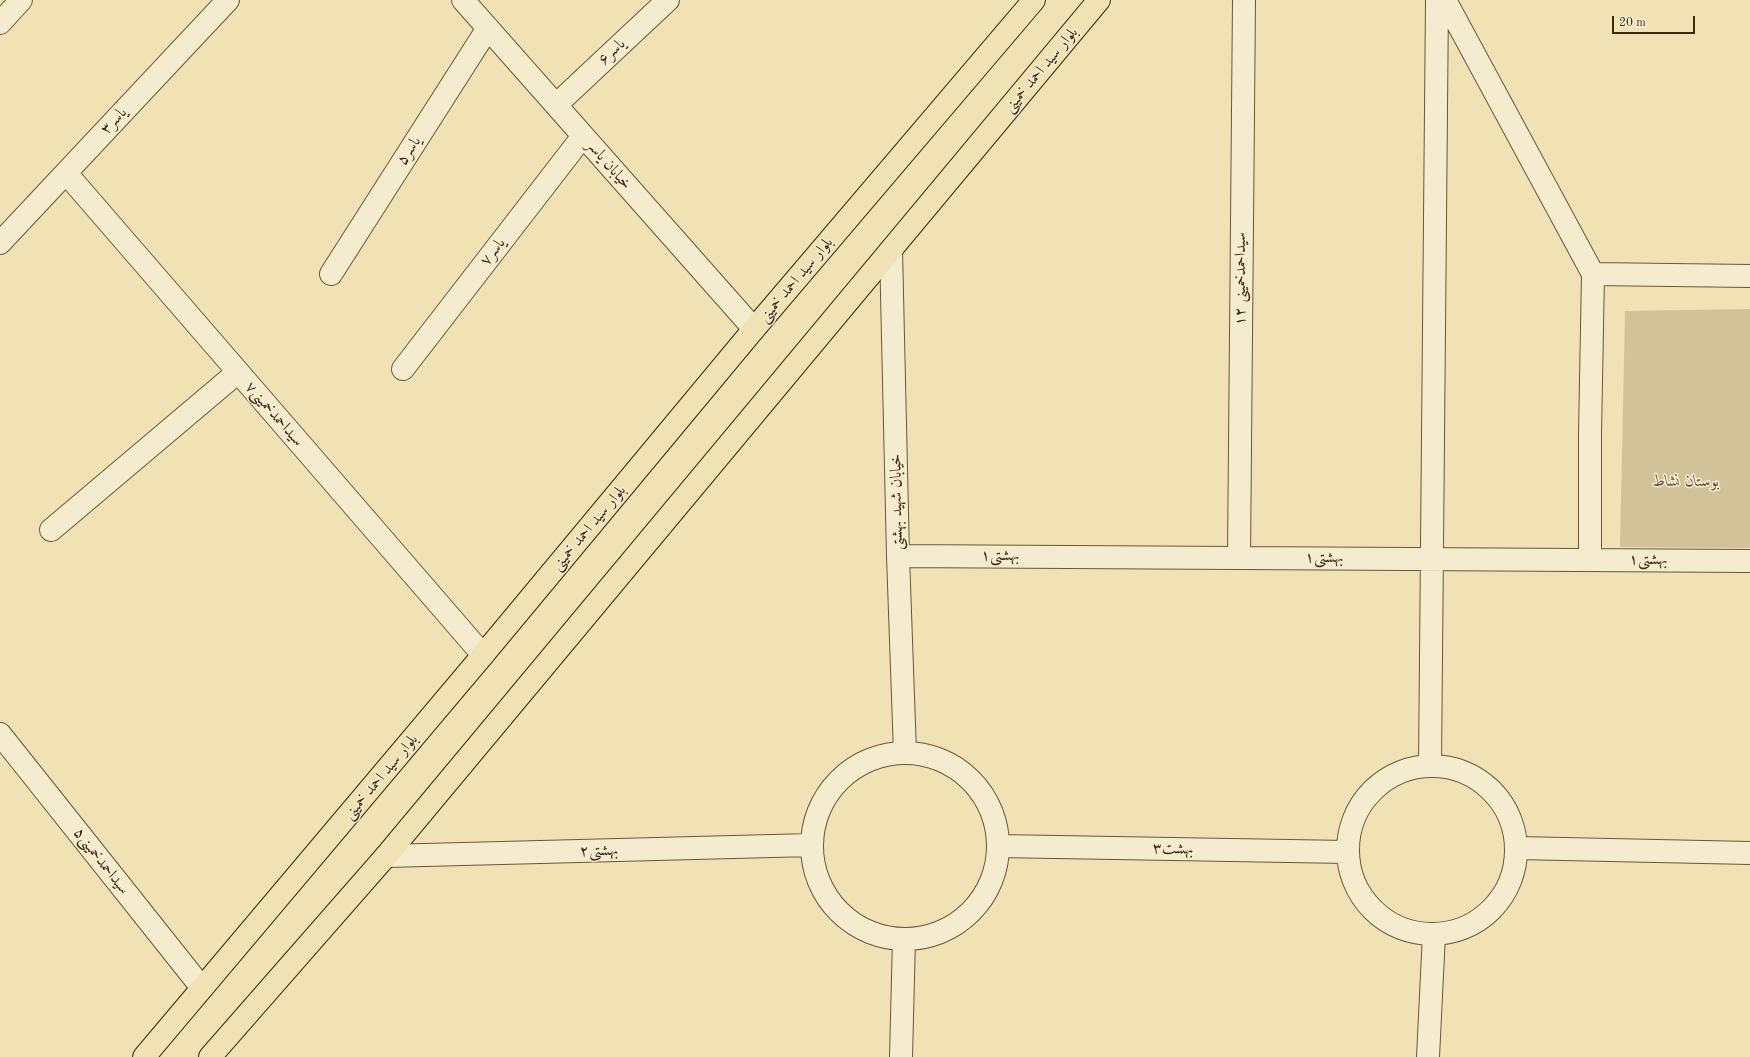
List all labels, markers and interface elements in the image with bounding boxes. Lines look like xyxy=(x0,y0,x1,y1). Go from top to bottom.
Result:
scale bar xyxy=(1614,8,1697,34)
text: 20 m xyxy=(1619,17,1646,29)
street label: بلوار سید احمد خمینی xyxy=(1000,23,1082,117)
street label: یاسر۶ xyxy=(594,35,630,69)
street label: یاسر۳ xyxy=(97,103,131,139)
street label: یاسر۵ xyxy=(393,133,425,169)
street label: خیابان یاسر xyxy=(582,136,636,194)
street label: سیداحمدخمینی ۱۲ xyxy=(1231,232,1251,326)
street label: بلوار سید احمد خمینی xyxy=(755,233,837,327)
street label: یاسر۷ xyxy=(476,234,510,270)
street label: سیداحمدخمینی۷ xyxy=(241,378,307,450)
street label: خیابان شهید بهشتی xyxy=(887,454,907,550)
park label: بوستان نشاط xyxy=(1653,472,1719,492)
street label: بلوار سید احمد خمینی xyxy=(548,481,630,575)
street label: بهشتی۱ xyxy=(981,546,1019,566)
street label: بهشتی۱ xyxy=(1305,548,1343,568)
street label: بهشتی۱ xyxy=(1629,550,1667,570)
street label: بلوار سید احمد خمینی xyxy=(340,730,422,824)
street label: سیداحمدخمینی۵ xyxy=(69,824,133,898)
street label: بهشت۳ xyxy=(1152,839,1194,859)
street label: بهشتی۲ xyxy=(579,841,619,861)

